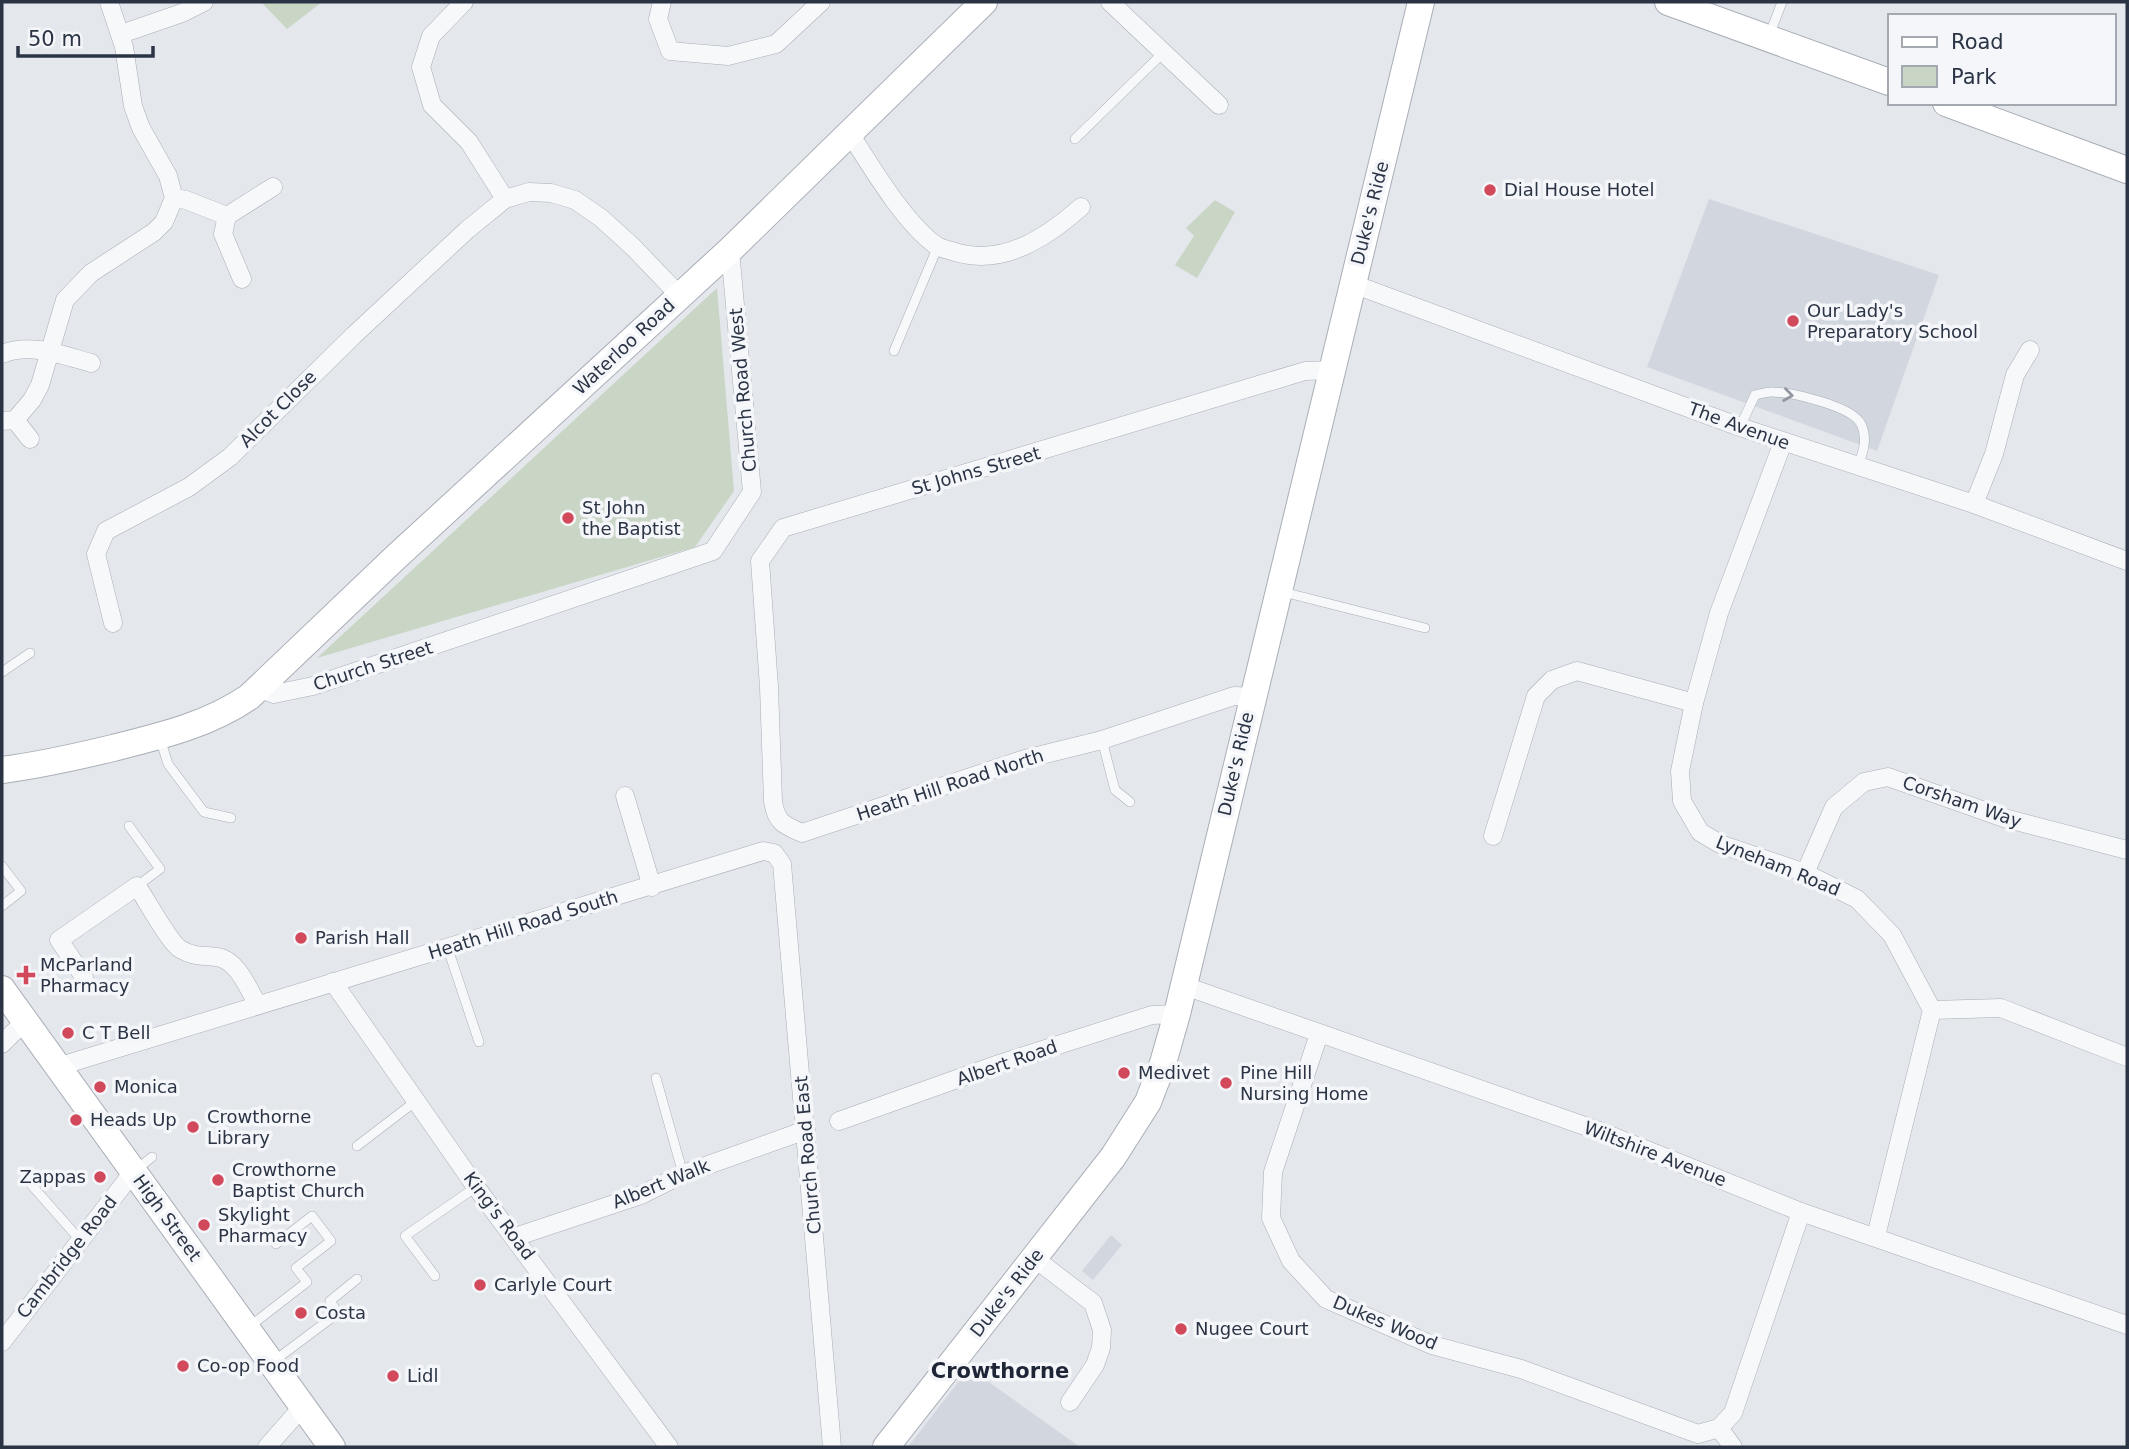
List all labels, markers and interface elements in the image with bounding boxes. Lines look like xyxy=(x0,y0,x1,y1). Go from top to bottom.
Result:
scale bar xyxy=(18,14,152,58)
legend xyxy=(1888,14,2115,105)
text: 50 m xyxy=(28,27,82,51)
text: Road xyxy=(1951,30,2004,54)
text: Park xyxy=(1951,65,1997,89)
street label: Duke's Ride xyxy=(1346,159,1393,267)
place label: Dial House Hotel xyxy=(1504,179,1654,200)
marker: Dial House Hotel xyxy=(1482,182,1498,198)
street label: Waterloo Road xyxy=(569,294,679,399)
place label: Our Lady's Preparatory School xyxy=(1807,300,1978,342)
street label: Church Road West xyxy=(725,307,760,473)
marker: Our Lady's Preparatory School xyxy=(1785,313,1801,329)
street label: Alcot Close xyxy=(235,366,320,451)
one-way arrow xyxy=(1782,387,1794,402)
street label: The Avenue xyxy=(1685,397,1793,454)
street label: St Johns Street xyxy=(909,442,1043,499)
place label: St John the Baptist xyxy=(582,497,681,539)
marker: St John the Baptist xyxy=(560,510,576,526)
street label: Church Street xyxy=(311,636,435,695)
street label: Duke's Ride xyxy=(1213,710,1258,818)
street label: Heath Hill Road North xyxy=(854,744,1046,825)
street label: Corsham Way xyxy=(1900,771,2025,832)
street label: Lyneham Road xyxy=(1713,831,1843,900)
street label: Heath Hill Road South xyxy=(425,886,620,963)
place label: Parish Hall xyxy=(315,927,410,948)
marker: Parish Hall xyxy=(293,930,309,946)
place label: McParland Pharmacy xyxy=(40,954,133,996)
marker: McParland Pharmacy xyxy=(18,967,34,983)
place label: C T Bell xyxy=(82,1022,150,1043)
marker: C T Bell xyxy=(60,1025,76,1041)
street label: Albert Road xyxy=(954,1035,1060,1090)
place label: Medivet xyxy=(1138,1062,1210,1083)
place label: Pine Hill Nursing Home xyxy=(1240,1062,1368,1104)
marker: Medivet xyxy=(1116,1065,1132,1081)
street label: Church Road East xyxy=(790,1075,825,1235)
marker: Pine Hill Nursing Home xyxy=(1218,1075,1234,1091)
place label: Monica xyxy=(114,1076,178,1097)
marker: Monica xyxy=(92,1079,108,1095)
place label: Crowthorne Library xyxy=(207,1106,311,1148)
place label: Heads Up xyxy=(90,1109,177,1130)
marker: Heads Up xyxy=(68,1112,84,1128)
street label: Wiltshire Avenue xyxy=(1581,1117,1729,1190)
marker: Crowthorne Library xyxy=(185,1119,201,1135)
street label: Albert Walk xyxy=(609,1154,713,1213)
place label: Crowthorne Baptist Church xyxy=(232,1159,365,1201)
place label: Zappas xyxy=(19,1166,86,1187)
street label: King's Road xyxy=(459,1168,539,1264)
marker: Zappas xyxy=(92,1169,108,1185)
street label: High Street xyxy=(129,1170,206,1265)
marker: Crowthorne Baptist Church xyxy=(210,1172,226,1188)
street label: Cambridge Road xyxy=(12,1191,121,1322)
place label: Skylight Pharmacy xyxy=(218,1204,308,1246)
marker: Skylight Pharmacy xyxy=(196,1217,212,1233)
street label: Duke's Ride xyxy=(966,1244,1048,1341)
place label: Carlyle Court xyxy=(494,1274,612,1295)
marker: Carlyle Court xyxy=(472,1277,488,1293)
street label: Dukes Wood xyxy=(1330,1291,1441,1354)
place label: Costa xyxy=(315,1302,366,1323)
marker: Costa xyxy=(293,1305,309,1321)
place label: Nugee Court xyxy=(1195,1318,1309,1339)
marker: Nugee Court xyxy=(1173,1321,1189,1337)
place label: Co-op Food xyxy=(197,1355,299,1376)
marker: Co-op Food xyxy=(175,1358,191,1374)
district label: Crowthorne xyxy=(931,1359,1069,1383)
place label: Lidl xyxy=(407,1365,438,1386)
marker: Lidl xyxy=(385,1368,401,1384)

